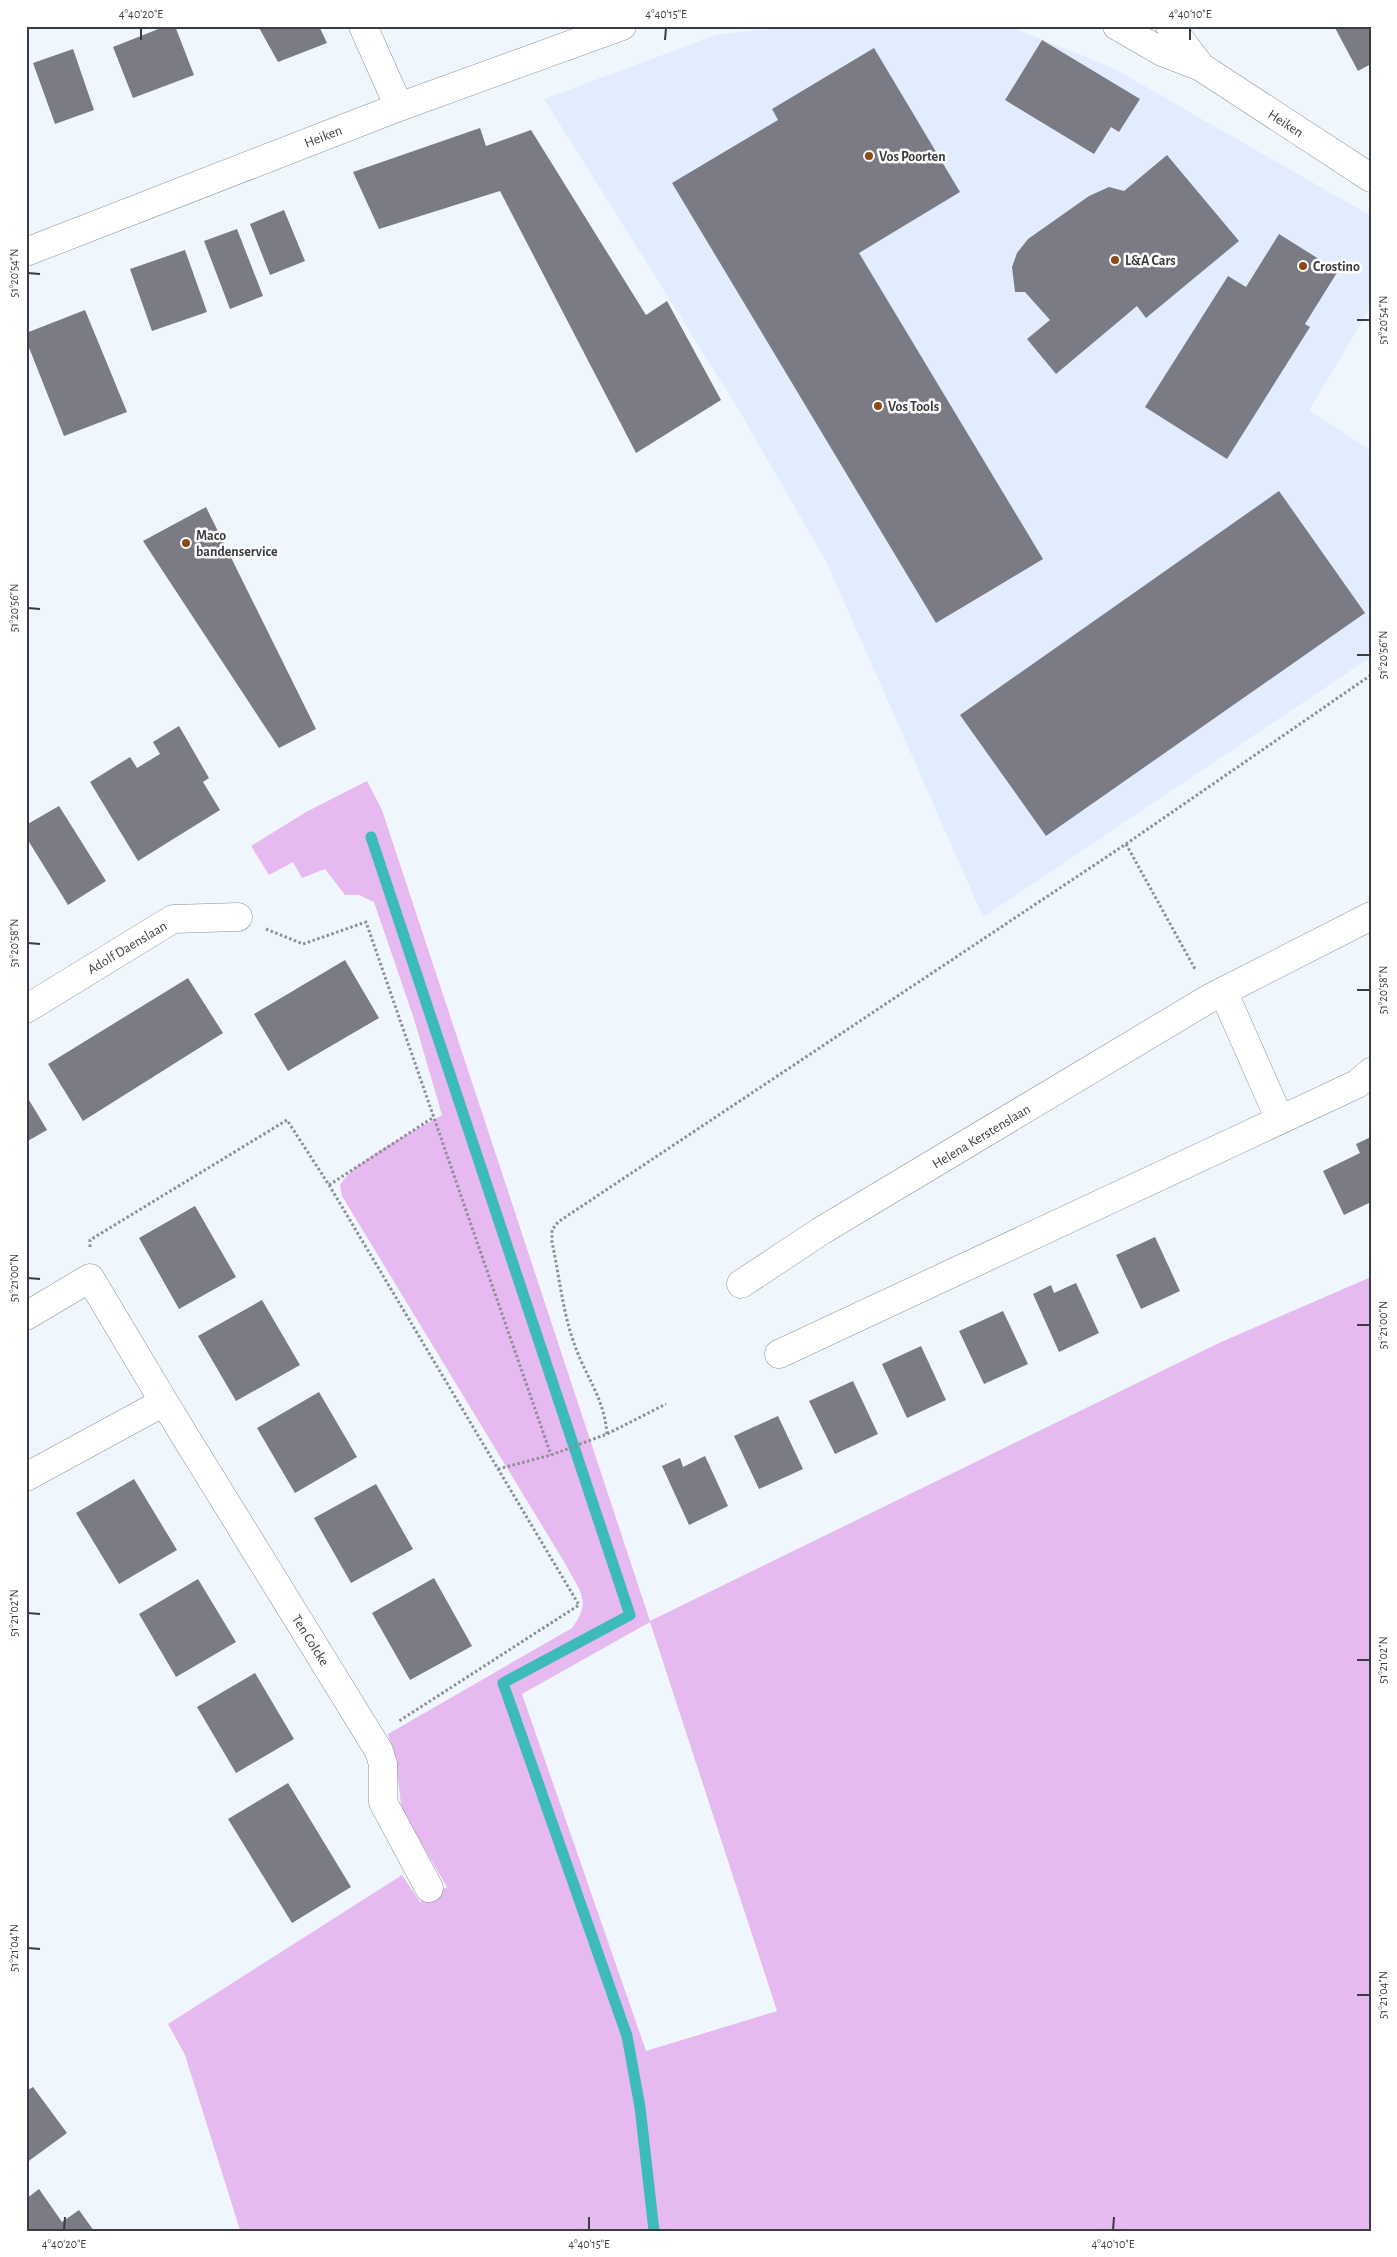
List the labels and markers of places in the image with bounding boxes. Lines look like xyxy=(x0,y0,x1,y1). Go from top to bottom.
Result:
marker: Vos Poorten xyxy=(863,150,875,162)
place label: Vos Poorten xyxy=(879,150,946,164)
marker: L&A Cars xyxy=(1109,254,1121,266)
place label: L&A Cars xyxy=(1125,254,1176,268)
marker: Crostino xyxy=(1297,260,1309,272)
place label: Crostino xyxy=(1313,260,1360,274)
marker: Vos Tools xyxy=(872,400,884,412)
place label: Vos Tools xyxy=(888,400,939,414)
place label: Maco bandenservice xyxy=(196,529,278,559)
marker: Maco bandenservice xyxy=(180,537,192,549)

